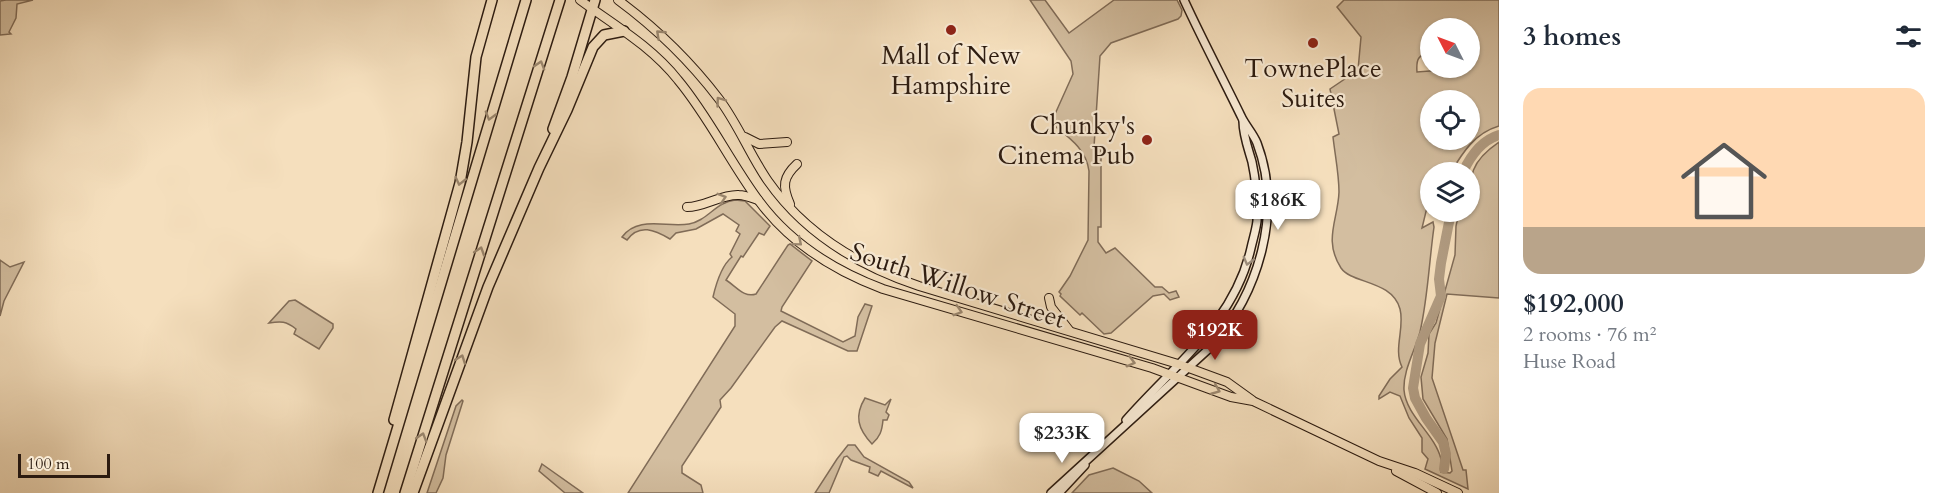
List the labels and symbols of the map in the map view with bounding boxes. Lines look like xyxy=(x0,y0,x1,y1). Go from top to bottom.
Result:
north arrow xyxy=(1420,18,1480,78)
marker: Mall of New Hampshire xyxy=(944,23,958,37)
one-way arrow xyxy=(656,30,667,41)
marker: TownePlace Suites xyxy=(1306,36,1320,50)
place label: Mall of New Hampshire xyxy=(881,38,1021,103)
place label: TownePlace Suites xyxy=(1244,51,1382,116)
one-way arrow xyxy=(532,60,545,71)
one-way arrow xyxy=(716,97,727,108)
place label: Chunky's Cinema Pub xyxy=(997,108,1135,173)
one-way arrow xyxy=(485,110,497,121)
marker: Chunky's Cinema Pub xyxy=(1140,133,1154,147)
one-way arrow xyxy=(455,176,468,186)
pin: $186K xyxy=(1236,180,1320,231)
one-way arrow xyxy=(716,193,727,205)
one-way arrow xyxy=(791,234,802,245)
street label: South Willow Street xyxy=(846,234,1070,337)
one-way arrow xyxy=(473,246,485,257)
one-way arrow xyxy=(1242,256,1255,266)
one-way arrow xyxy=(952,304,963,316)
pin: $192K xyxy=(1173,310,1257,361)
one-way arrow xyxy=(454,354,467,365)
one-way arrow xyxy=(1126,355,1136,367)
one-way arrow xyxy=(1210,383,1220,396)
pin: $233K xyxy=(1020,413,1104,464)
one-way arrow xyxy=(415,432,427,443)
scale bar xyxy=(18,451,110,478)

